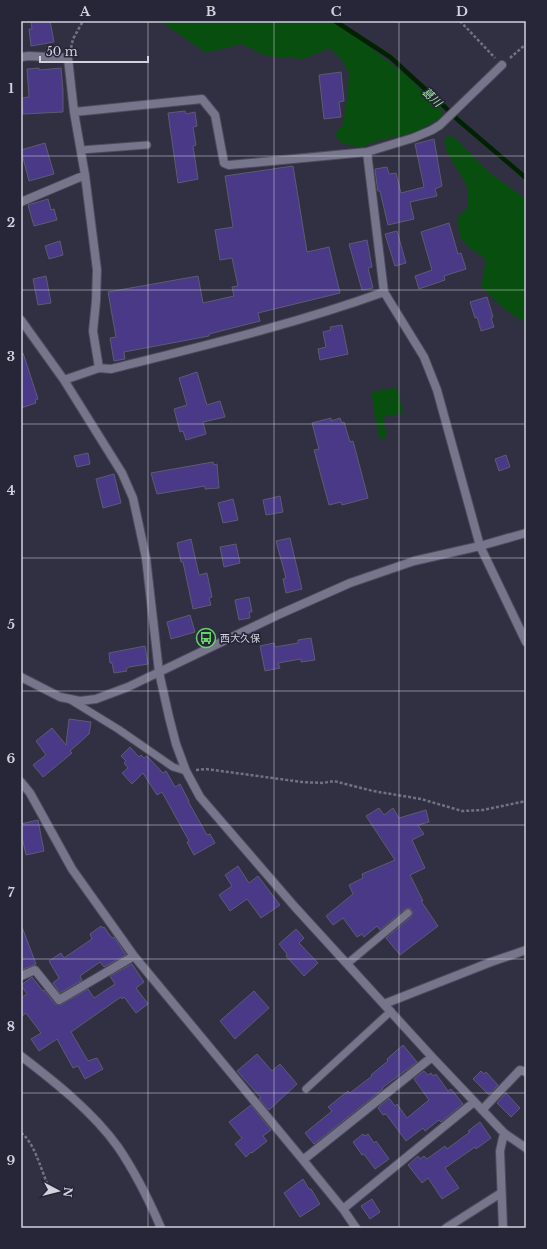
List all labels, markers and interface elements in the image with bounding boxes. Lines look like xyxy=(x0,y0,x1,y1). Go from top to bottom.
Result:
text: A xyxy=(79,3,91,20)
text: B xyxy=(206,3,216,20)
text: C xyxy=(331,3,342,20)
text: D xyxy=(456,3,468,20)
scale bar xyxy=(40,38,148,64)
text: 50 m xyxy=(46,44,78,59)
text: 1 xyxy=(8,80,14,97)
water label: 葛川 xyxy=(419,84,446,110)
text: 2 xyxy=(7,214,15,231)
text: 3 xyxy=(7,348,15,365)
text: 4 xyxy=(7,482,16,499)
text: 5 xyxy=(7,616,15,633)
bus stop icon: 西大久保 xyxy=(195,627,217,649)
place label: 西大久保 xyxy=(220,632,261,645)
text: 6 xyxy=(7,750,16,767)
text: 7 xyxy=(8,884,15,901)
text: 8 xyxy=(7,1018,15,1035)
text: 9 xyxy=(7,1152,16,1169)
north arrow xyxy=(38,1171,78,1211)
text: N xyxy=(60,1186,76,1199)

